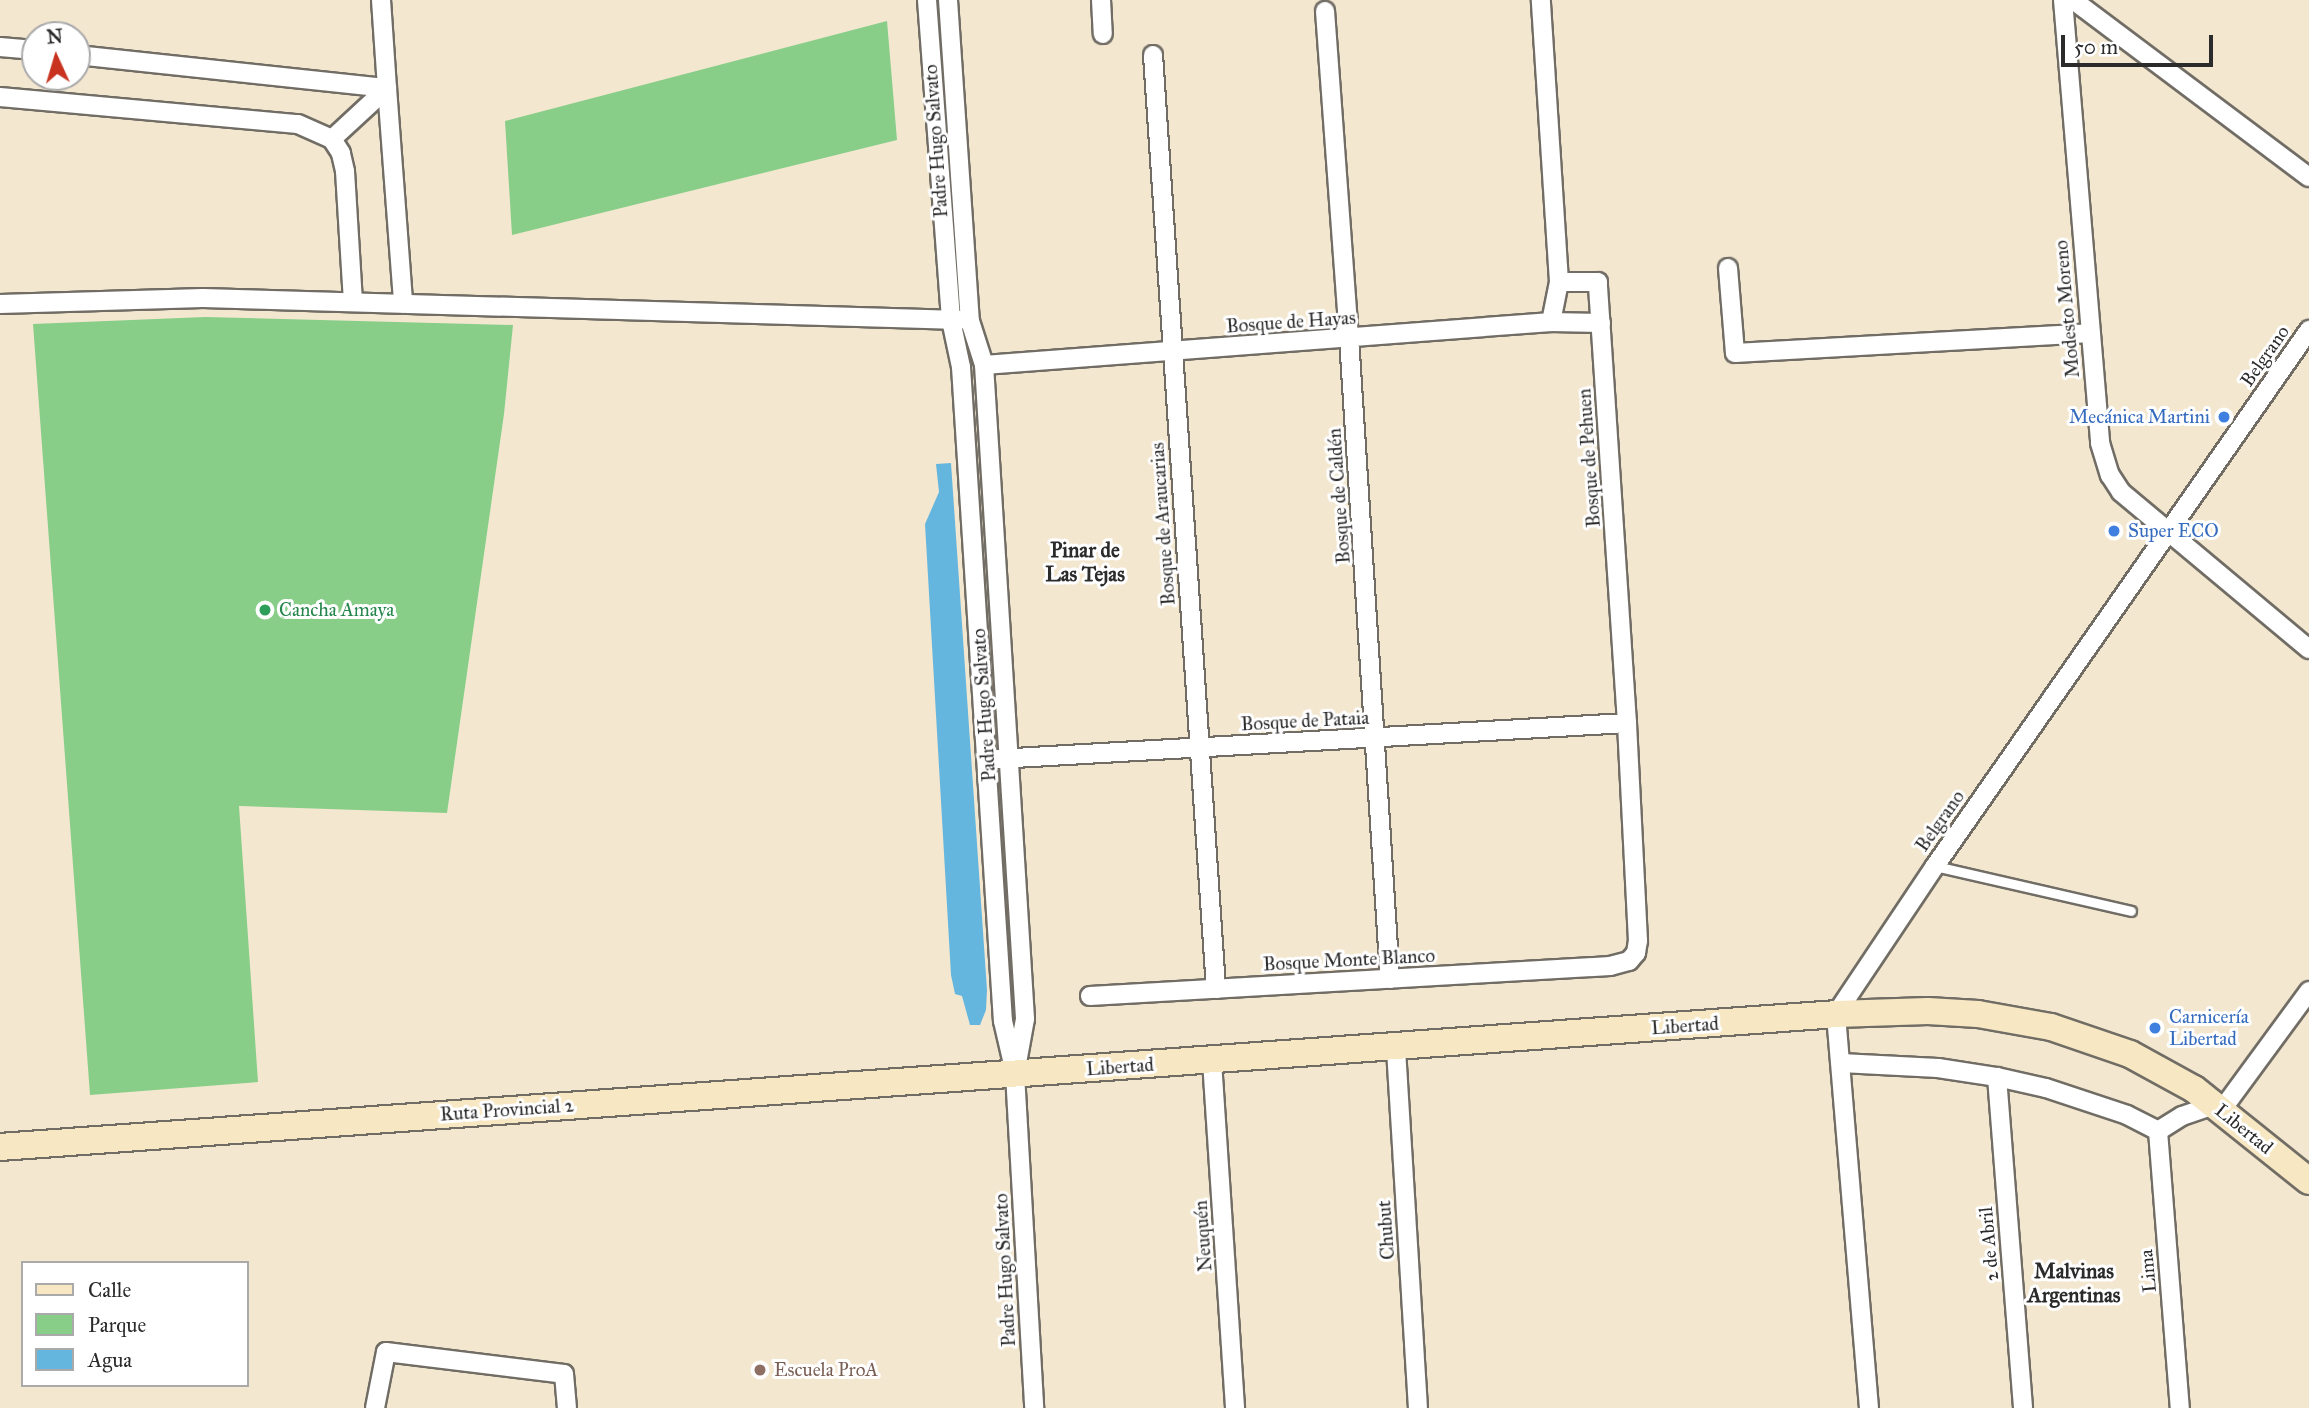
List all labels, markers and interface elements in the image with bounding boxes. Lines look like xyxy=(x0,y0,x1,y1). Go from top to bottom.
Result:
north arrow xyxy=(21,21,91,91)
scale bar xyxy=(2064,21,2216,65)
text: N xyxy=(46,25,63,49)
text: 50 m xyxy=(2074,34,2118,60)
street label: Padre Hugo Salvato xyxy=(919,64,953,218)
street label: Modesto Moreno xyxy=(2050,239,2084,379)
street label: Bosque de Hayas xyxy=(1225,306,1357,338)
street label: Belgrano xyxy=(2236,321,2294,391)
street label: Bosque de Pehuen xyxy=(1573,388,1605,528)
place label: Mecánica Martini xyxy=(2069,406,2210,428)
marker: Mecánica Martini xyxy=(2216,409,2232,425)
street label: Bosque de Caldén xyxy=(1323,427,1355,565)
street label: Bosque de Araucarias xyxy=(1146,442,1180,606)
place label: Super ECO xyxy=(2128,520,2219,542)
marker: Super ECO xyxy=(2106,523,2122,539)
district label: Pinar de Las Tejas xyxy=(1045,537,1125,587)
place label: Cancha Amaya xyxy=(279,599,394,621)
marker: Cancha Amaya xyxy=(257,602,273,618)
street label: Padre Hugo Salvato xyxy=(967,628,1001,782)
street label: Bosque de Pataia xyxy=(1240,706,1370,736)
street label: Belgrano xyxy=(1911,786,1969,856)
street label: Bosque Monte Blanco xyxy=(1262,944,1436,976)
place label: Carnicería Libertad xyxy=(2169,1006,2249,1050)
street label: Libertad xyxy=(1650,1012,1720,1040)
marker: Carnicería Libertad xyxy=(2147,1020,2163,1036)
street label: Libertad xyxy=(1085,1053,1155,1081)
street label: Ruta Provincial 2 xyxy=(439,1094,575,1126)
street label: Libertad xyxy=(2211,1099,2277,1159)
street label: Padre Hugo Salvato xyxy=(990,1193,1020,1347)
street label: Neuquén xyxy=(1189,1200,1217,1272)
street label: Chubut xyxy=(1373,1200,1399,1260)
street label: 2 de Abril xyxy=(1974,1206,2004,1282)
street label: Lima xyxy=(2135,1248,2161,1294)
district label: Malvinas Argentinas xyxy=(2028,1258,2120,1308)
legend xyxy=(21,1261,248,1387)
text: Calle xyxy=(88,1277,131,1303)
text: Parque xyxy=(88,1312,146,1338)
text: Agua xyxy=(88,1347,132,1373)
place label: Escuela ProA xyxy=(774,1359,878,1381)
marker: Escuela ProA xyxy=(752,1362,768,1378)

